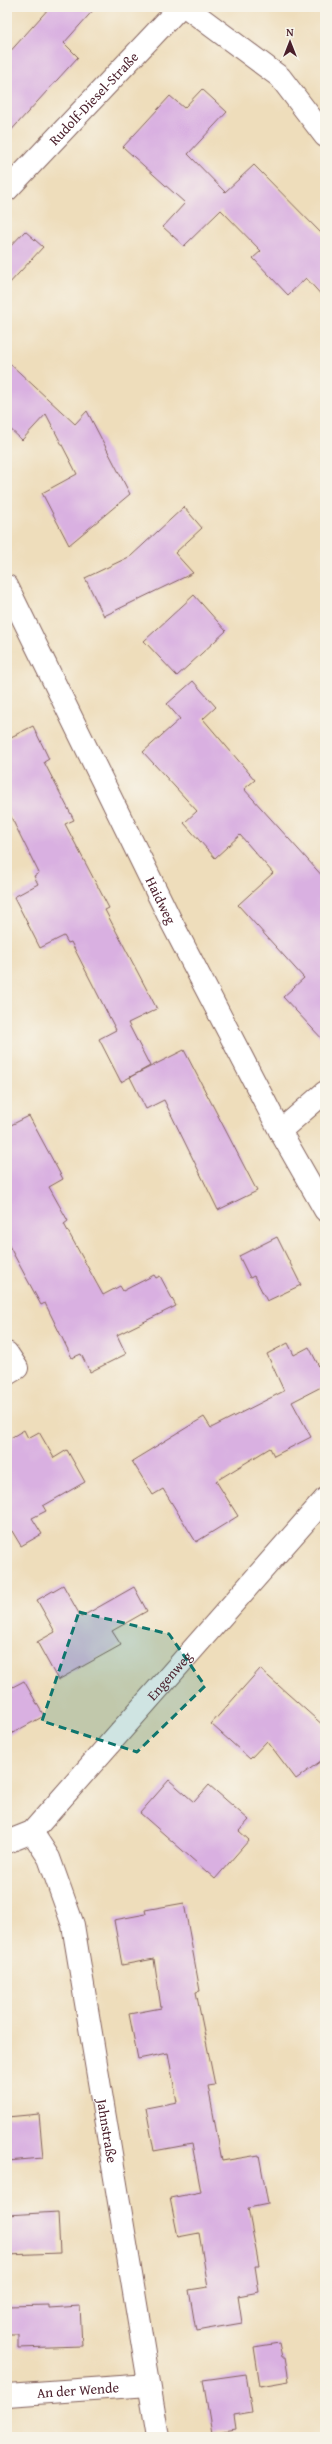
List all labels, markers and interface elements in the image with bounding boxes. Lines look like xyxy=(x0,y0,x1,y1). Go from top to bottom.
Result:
north arrow xyxy=(270,22,310,62)
text: N xyxy=(286,24,294,40)
street label: Rudolf-Diesel-Straße xyxy=(44,47,143,150)
street label: Haidweg xyxy=(141,873,181,927)
street label: Engenweg xyxy=(142,1647,197,1705)
street label: Jahnstraße xyxy=(92,2096,122,2165)
street label: An der Wende xyxy=(36,2377,120,2403)

